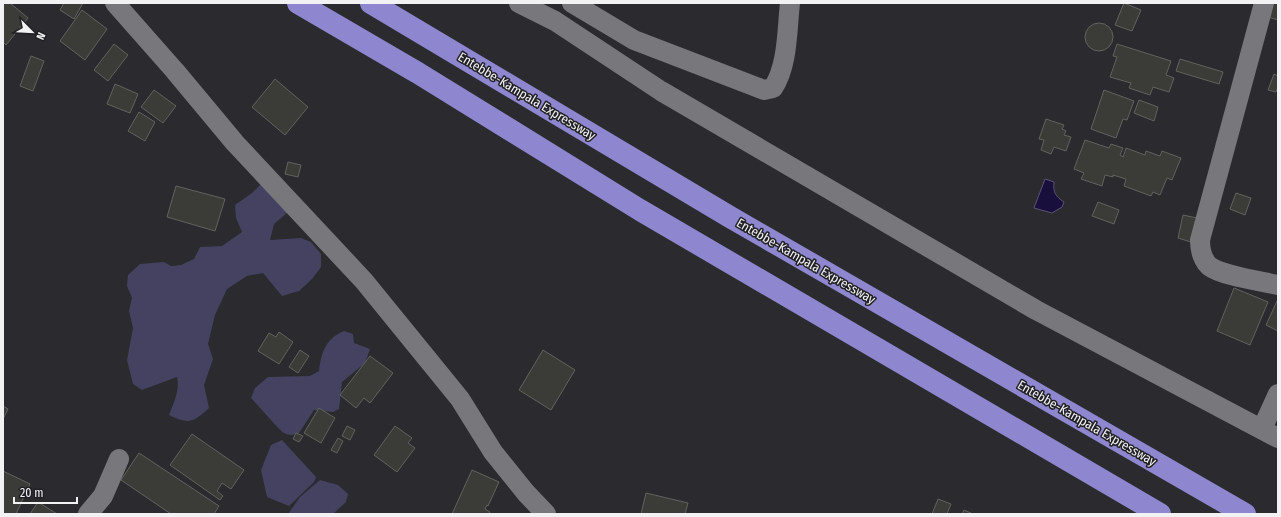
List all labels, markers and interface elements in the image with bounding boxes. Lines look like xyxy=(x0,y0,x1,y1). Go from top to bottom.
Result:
north arrow xyxy=(12,12,52,52)
text: N xyxy=(33,30,48,42)
street label: Entebbe-Kampala Expressway xyxy=(455,49,599,143)
street label: Entebbe-Kampala Expressway xyxy=(734,215,878,307)
street label: Entebbe-Kampala Expressway xyxy=(1015,377,1159,469)
scale bar xyxy=(14,479,77,505)
text: 20 m xyxy=(20,486,44,500)

